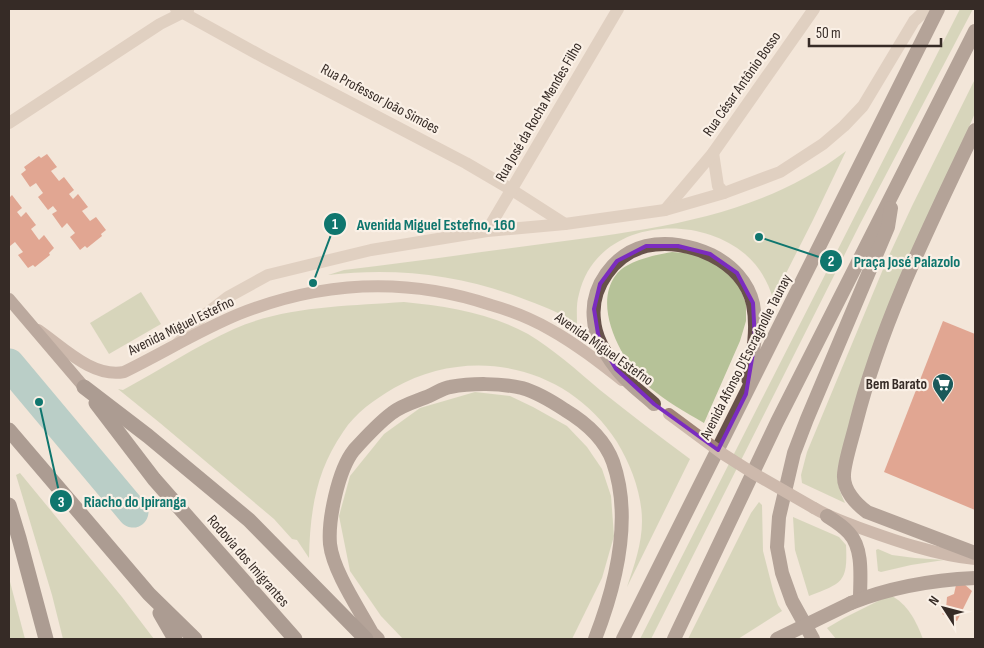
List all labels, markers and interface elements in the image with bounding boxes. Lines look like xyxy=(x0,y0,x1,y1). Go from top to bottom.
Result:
scale bar xyxy=(809,15,942,47)
text: 50 m xyxy=(816,24,841,43)
street label: Rua César Antônio Bosso xyxy=(699,28,785,140)
street label: Rua José da Rocha Mendes Filho xyxy=(491,39,587,185)
street label: Rua Professor João Simões xyxy=(317,60,443,138)
callout: Avenida Miguel Estefno, 160 xyxy=(322,208,526,239)
text: 1 xyxy=(332,215,338,234)
text: Avenida Miguel Estefno, 160 xyxy=(356,216,515,235)
callout: Praça José Palazolo xyxy=(818,246,970,277)
text: 2 xyxy=(828,252,834,271)
text: Praça José Palazolo xyxy=(854,253,960,272)
street label: Avenida Afonso D'Escragnolle Taunay xyxy=(695,271,796,444)
street label: Avenida Miguel Estefno xyxy=(124,292,237,360)
street label: Avenida Miguel Estefno xyxy=(550,307,657,390)
supermarket icon: Bem Barato xyxy=(931,372,955,403)
place label: Bem Barato xyxy=(866,375,927,394)
callout: Riacho do Ipiranga xyxy=(49,486,197,517)
text: 3 xyxy=(58,493,65,512)
text: Riacho do Ipiranga xyxy=(84,493,186,512)
street label: Rodovia dos Imigrantes xyxy=(203,511,293,611)
north arrow xyxy=(919,583,969,633)
text: N xyxy=(925,593,943,609)

